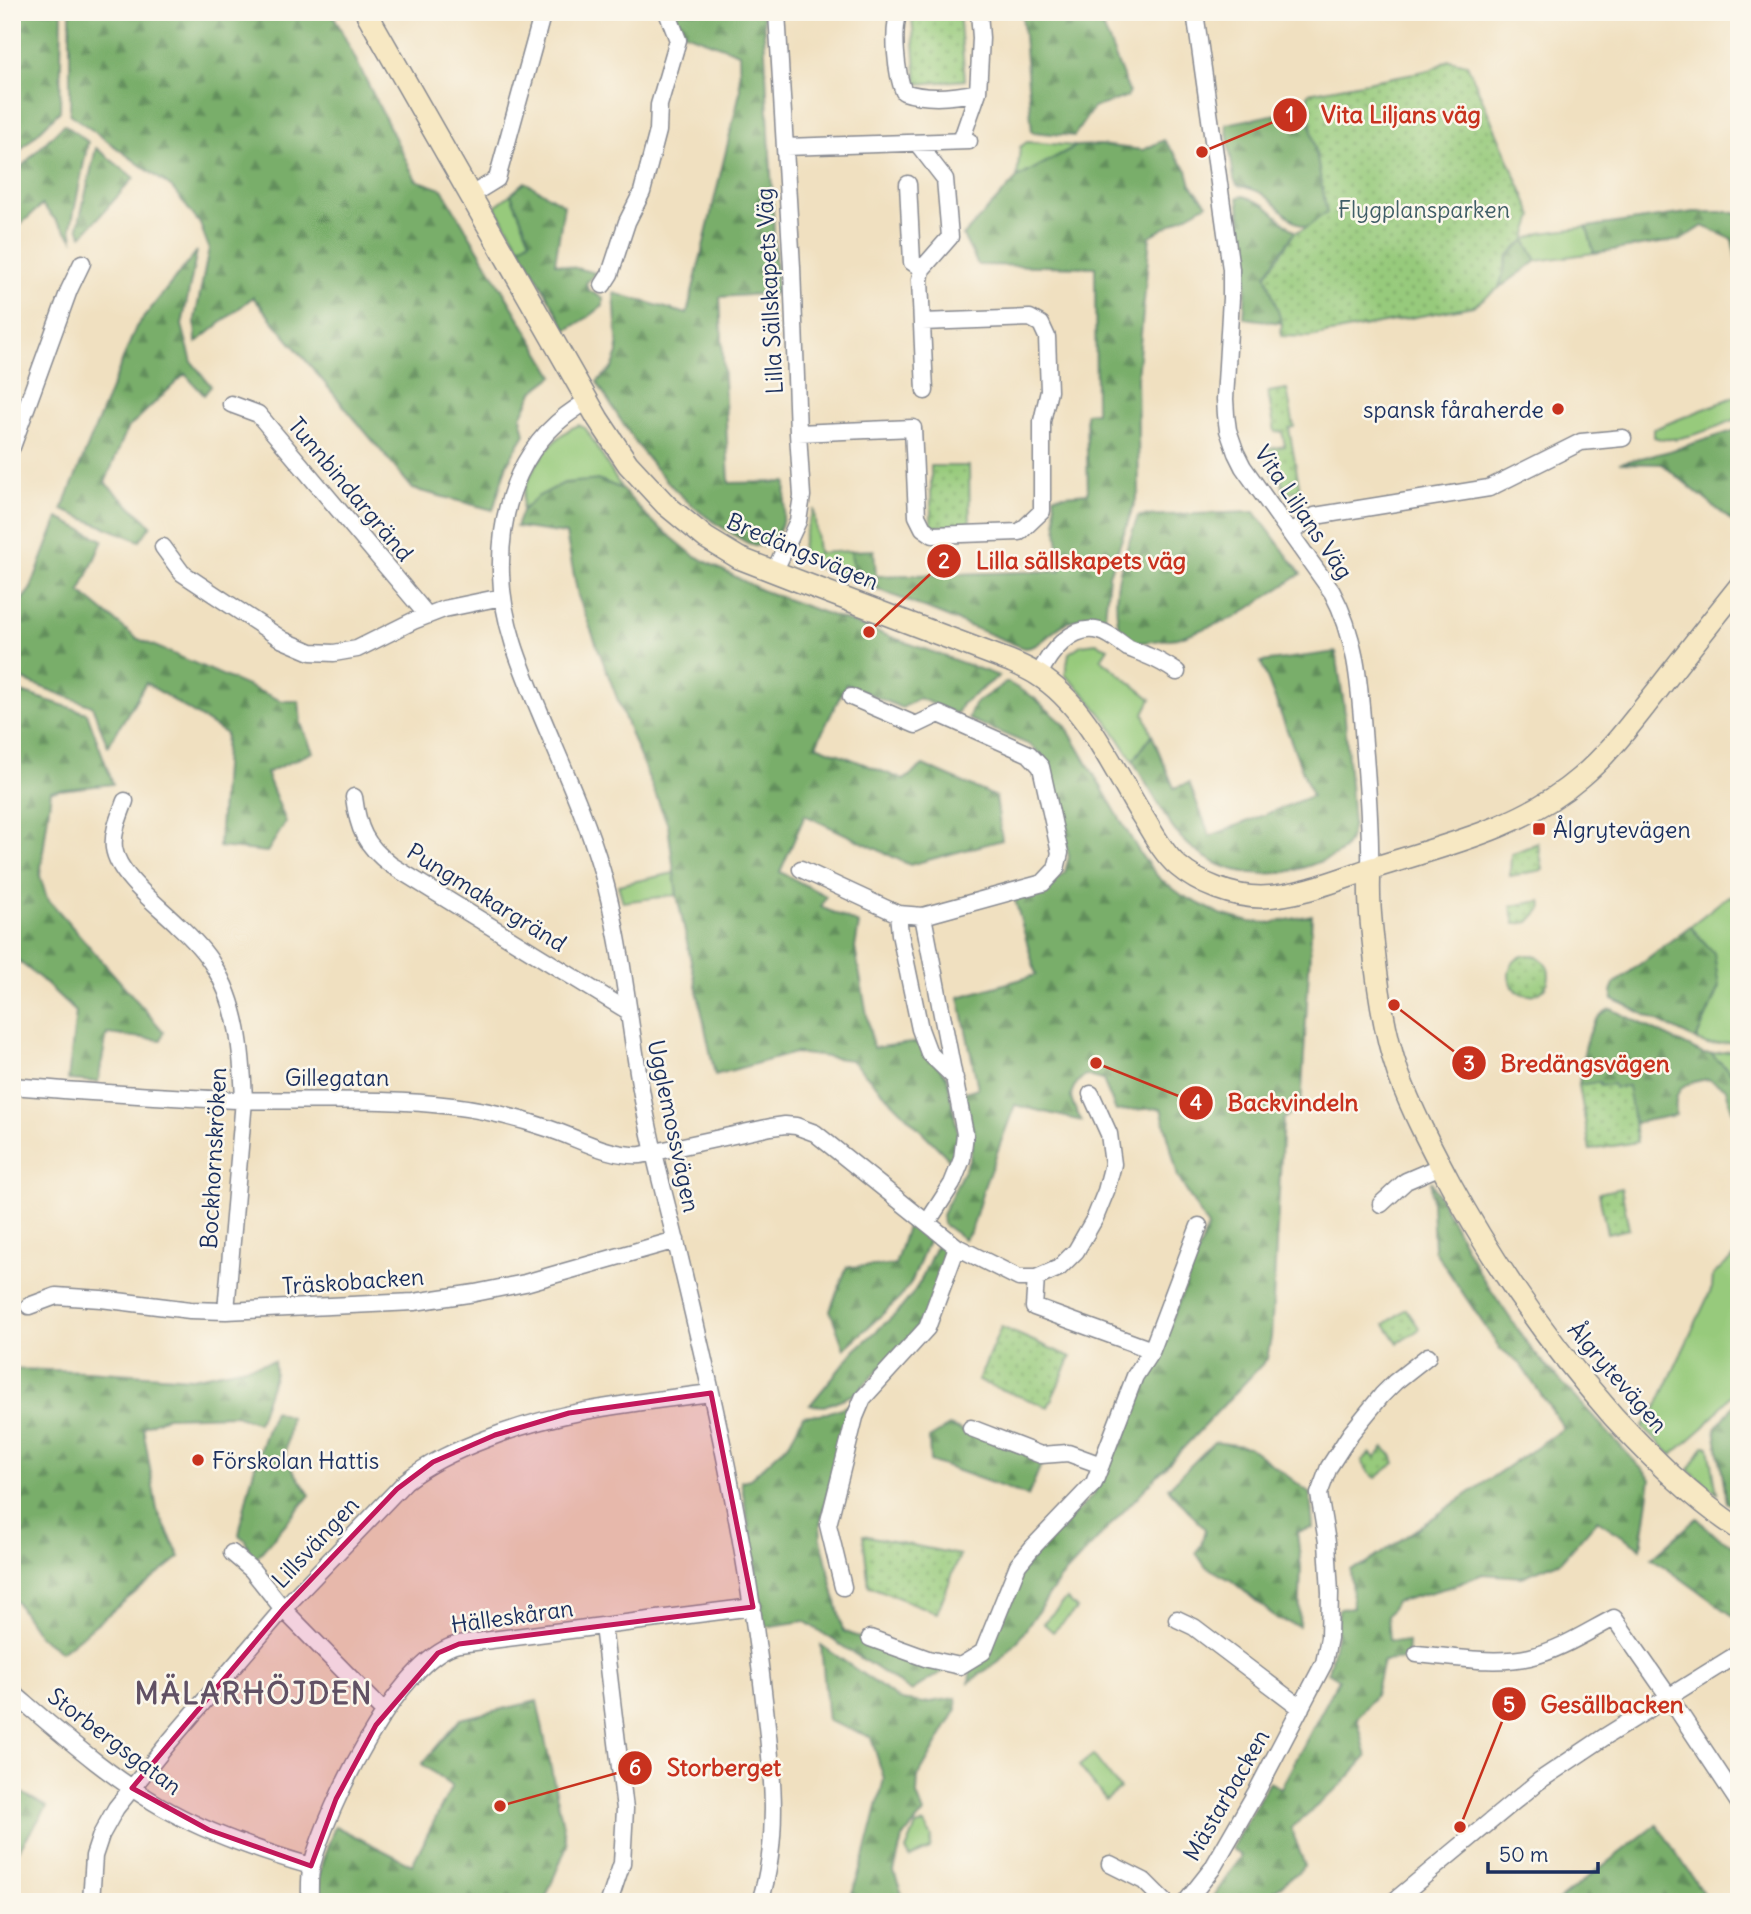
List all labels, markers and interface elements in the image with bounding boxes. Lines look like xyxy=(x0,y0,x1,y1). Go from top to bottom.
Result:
callout: Vita Liljans väg xyxy=(1272,93,1495,138)
text: Vita Liljans väg xyxy=(1321,99,1481,129)
text: 1 xyxy=(1286,101,1294,128)
street label: Lilla Sällskapets Väg xyxy=(749,187,789,395)
park label: Flygplansparken xyxy=(1338,195,1510,224)
place label: spansk fåraherde xyxy=(1363,395,1544,424)
marker: spansk fåraherde xyxy=(1550,401,1566,417)
street label: Tunnbindargränd xyxy=(282,411,420,567)
street label: Vita Liljans Väg xyxy=(1248,439,1360,585)
street label: Bredängsvägen xyxy=(723,506,883,596)
callout: Lilla sällskapets väg xyxy=(927,538,1200,583)
text: Lilla sällskapets väg xyxy=(976,545,1186,575)
text: 2 xyxy=(938,547,950,574)
place label: Ålgrytevägen xyxy=(1553,815,1691,844)
marker: Ålgrytevägen xyxy=(1531,821,1547,837)
street label: Pungmakargränd xyxy=(402,836,572,958)
street label: Ugglemossvägen xyxy=(642,1037,706,1215)
callout: Bredängsvägen xyxy=(1452,1041,1684,1086)
text: Bredängsvägen xyxy=(1500,1048,1670,1078)
text: 3 xyxy=(1463,1050,1475,1077)
street label: Gillegatan xyxy=(285,1063,389,1092)
street label: Bockhornskröken xyxy=(194,1066,232,1250)
callout: Backvindeln xyxy=(1178,1080,1372,1125)
text: Backvindeln xyxy=(1228,1087,1359,1117)
text: 4 xyxy=(1190,1089,1202,1116)
street label: Träskobacken xyxy=(281,1262,425,1300)
street label: Ålgrytevägen xyxy=(1562,1316,1674,1438)
place label: Förskolan Hattis xyxy=(212,1446,379,1475)
marker: Förskolan Hattis xyxy=(190,1452,206,1468)
street label: Lillsvängen xyxy=(265,1490,365,1594)
street label: Hälleskåran xyxy=(449,1593,575,1639)
district label: MÄLARHÖJDEN xyxy=(134,1673,374,1712)
street label: Storbergsgatan xyxy=(42,1681,188,1801)
callout: Gesällbacken xyxy=(1491,1682,1698,1727)
text: Gesällbacken xyxy=(1540,1689,1684,1719)
text: 5 xyxy=(1503,1691,1515,1718)
street label: Mästarbacken xyxy=(1177,1724,1275,1866)
callout: Storberget xyxy=(618,1745,795,1790)
text: Storberget xyxy=(667,1752,782,1782)
text: 6 xyxy=(629,1754,641,1781)
scale bar xyxy=(1488,1830,1599,1874)
text: 50 m xyxy=(1499,1841,1548,1868)

